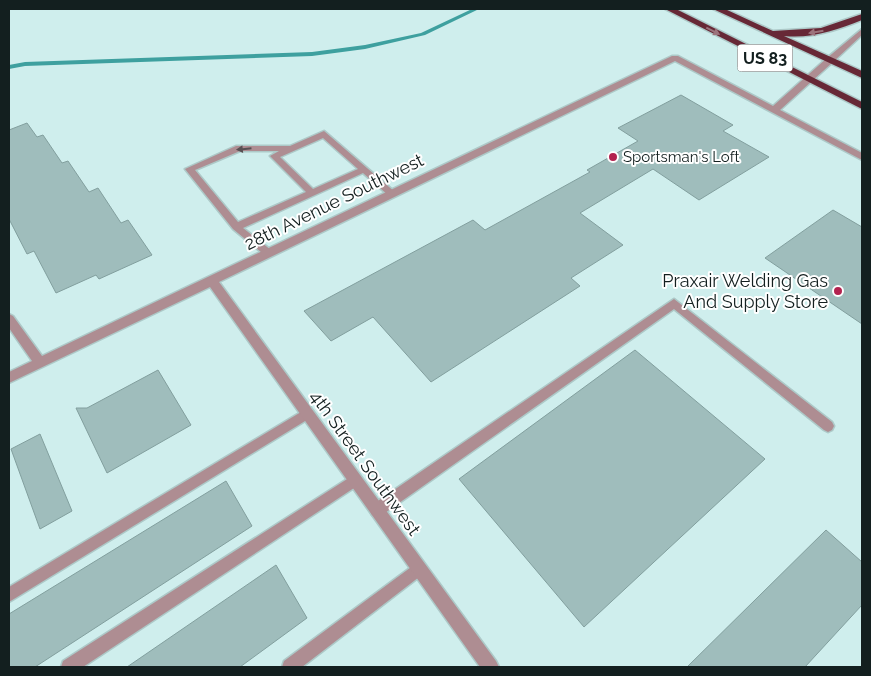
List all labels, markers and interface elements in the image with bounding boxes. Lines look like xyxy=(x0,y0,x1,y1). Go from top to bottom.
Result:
one-way arrow xyxy=(705,27,720,35)
one-way arrow xyxy=(808,28,824,36)
road number: US 83 xyxy=(738,44,792,72)
one-way arrow xyxy=(236,145,252,153)
place label: Sportsman's Loft xyxy=(623,148,740,166)
street label: 28th Avenue Southwest xyxy=(241,149,427,254)
marker: Sportsman's Loft xyxy=(607,151,619,163)
place label: Praxair Welding Gas And Supply Store xyxy=(662,270,828,312)
marker: Praxair Welding Gas And Supply Store xyxy=(832,285,844,297)
street label: 4th Street Southwest xyxy=(306,386,425,539)

